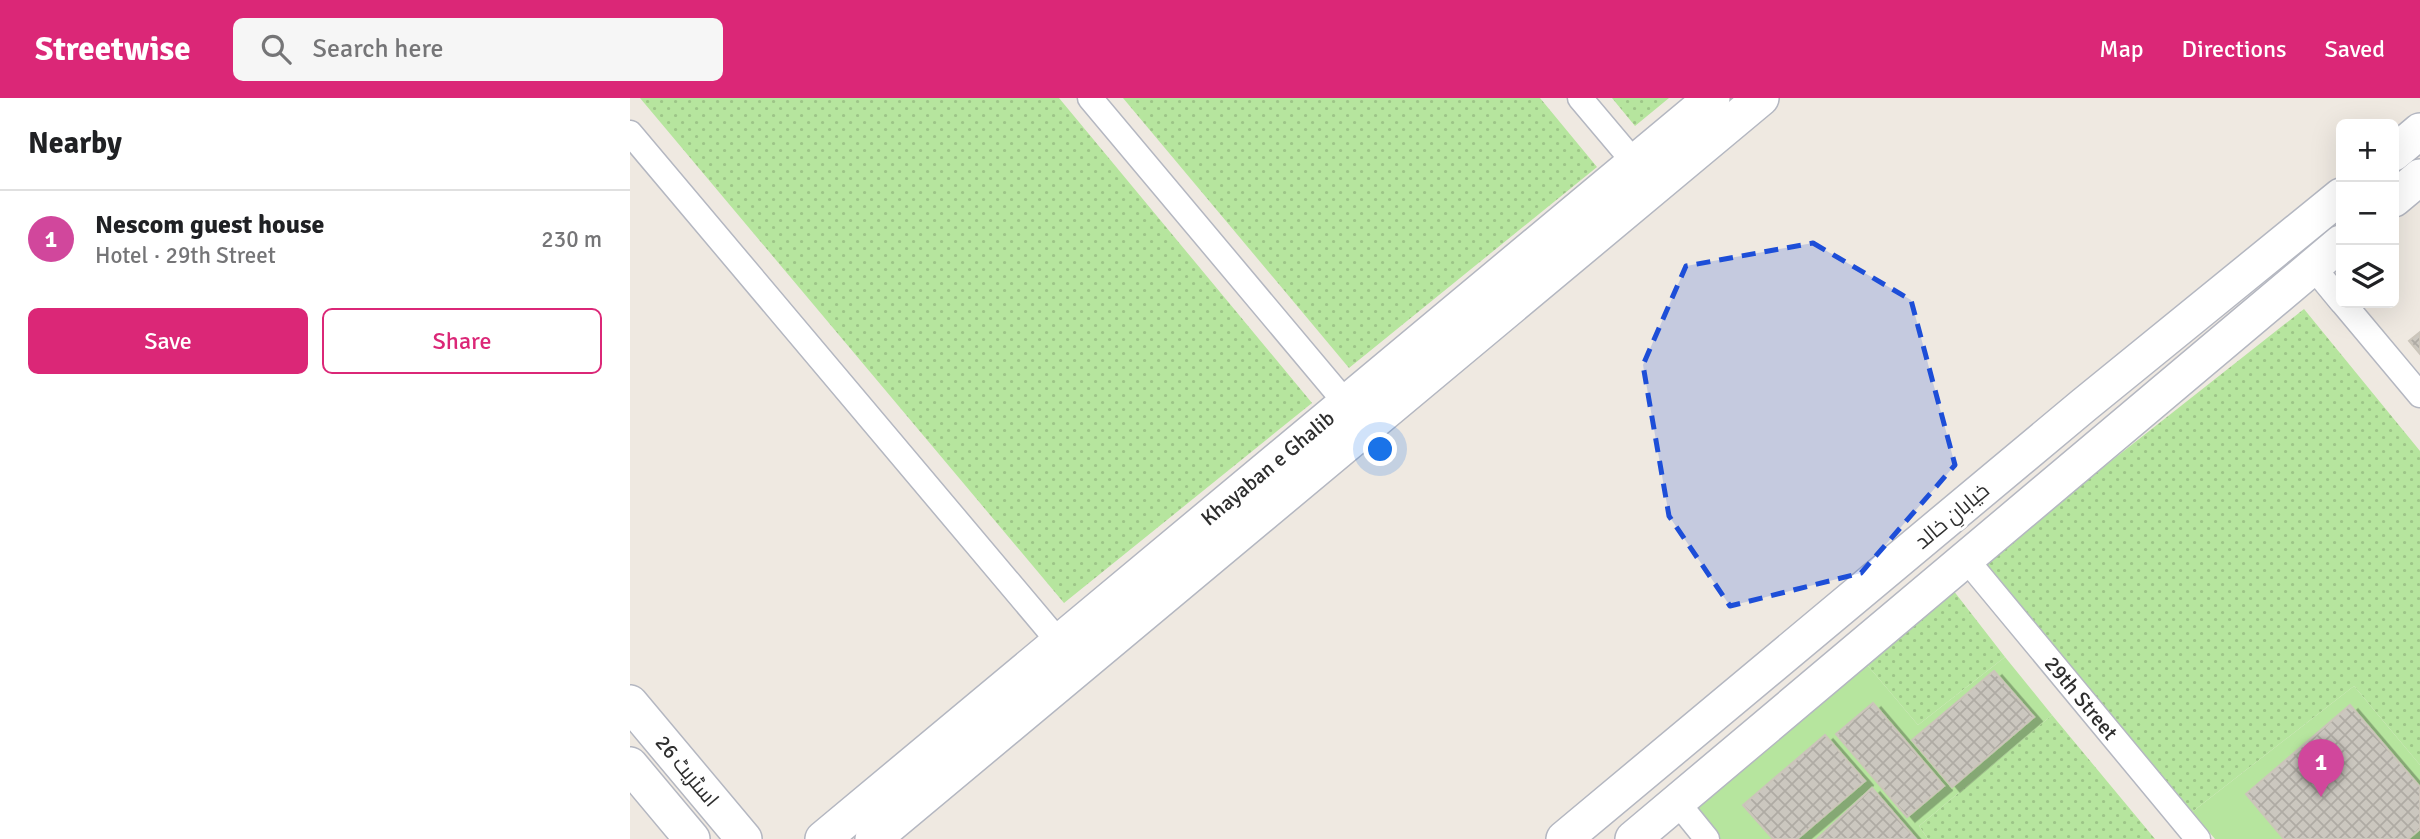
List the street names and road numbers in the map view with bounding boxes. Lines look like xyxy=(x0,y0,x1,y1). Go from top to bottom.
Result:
street label: Khayaban e Ghalib xyxy=(1196,405,1340,531)
street label: خیابانِ خالد xyxy=(1909,477,1996,556)
street label: 29th Street xyxy=(2039,651,2123,745)
street label: اسٹریٹ 26 xyxy=(650,730,724,812)

